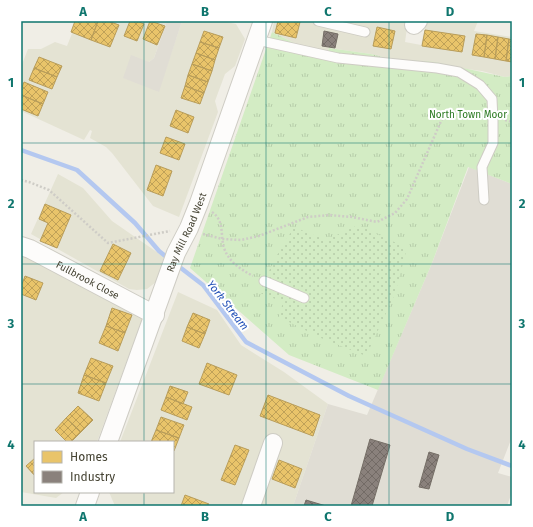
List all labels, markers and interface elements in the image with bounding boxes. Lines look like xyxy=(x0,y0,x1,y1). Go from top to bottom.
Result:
text: A xyxy=(78,4,87,19)
text: B xyxy=(201,4,209,19)
text: C xyxy=(324,4,332,19)
text: D xyxy=(446,4,455,19)
text: 1 xyxy=(8,75,14,90)
text: 1 xyxy=(519,75,525,90)
park label: North Town Moor xyxy=(429,109,507,121)
street label: Ray Mill Road West xyxy=(165,191,209,274)
text: 2 xyxy=(8,196,15,211)
text: 2 xyxy=(519,196,526,211)
street label: Fullbrook Close xyxy=(54,259,121,302)
water label: York Stream xyxy=(204,278,251,333)
text: 3 xyxy=(7,316,15,331)
text: 3 xyxy=(518,316,526,331)
text: 4 xyxy=(7,437,15,452)
text: 4 xyxy=(518,437,526,452)
legend xyxy=(34,441,174,493)
text: Homes xyxy=(70,450,108,464)
text: Industry xyxy=(70,470,115,484)
text: A xyxy=(78,509,87,524)
text: B xyxy=(201,509,209,524)
text: C xyxy=(324,509,332,524)
text: D xyxy=(446,509,455,524)

